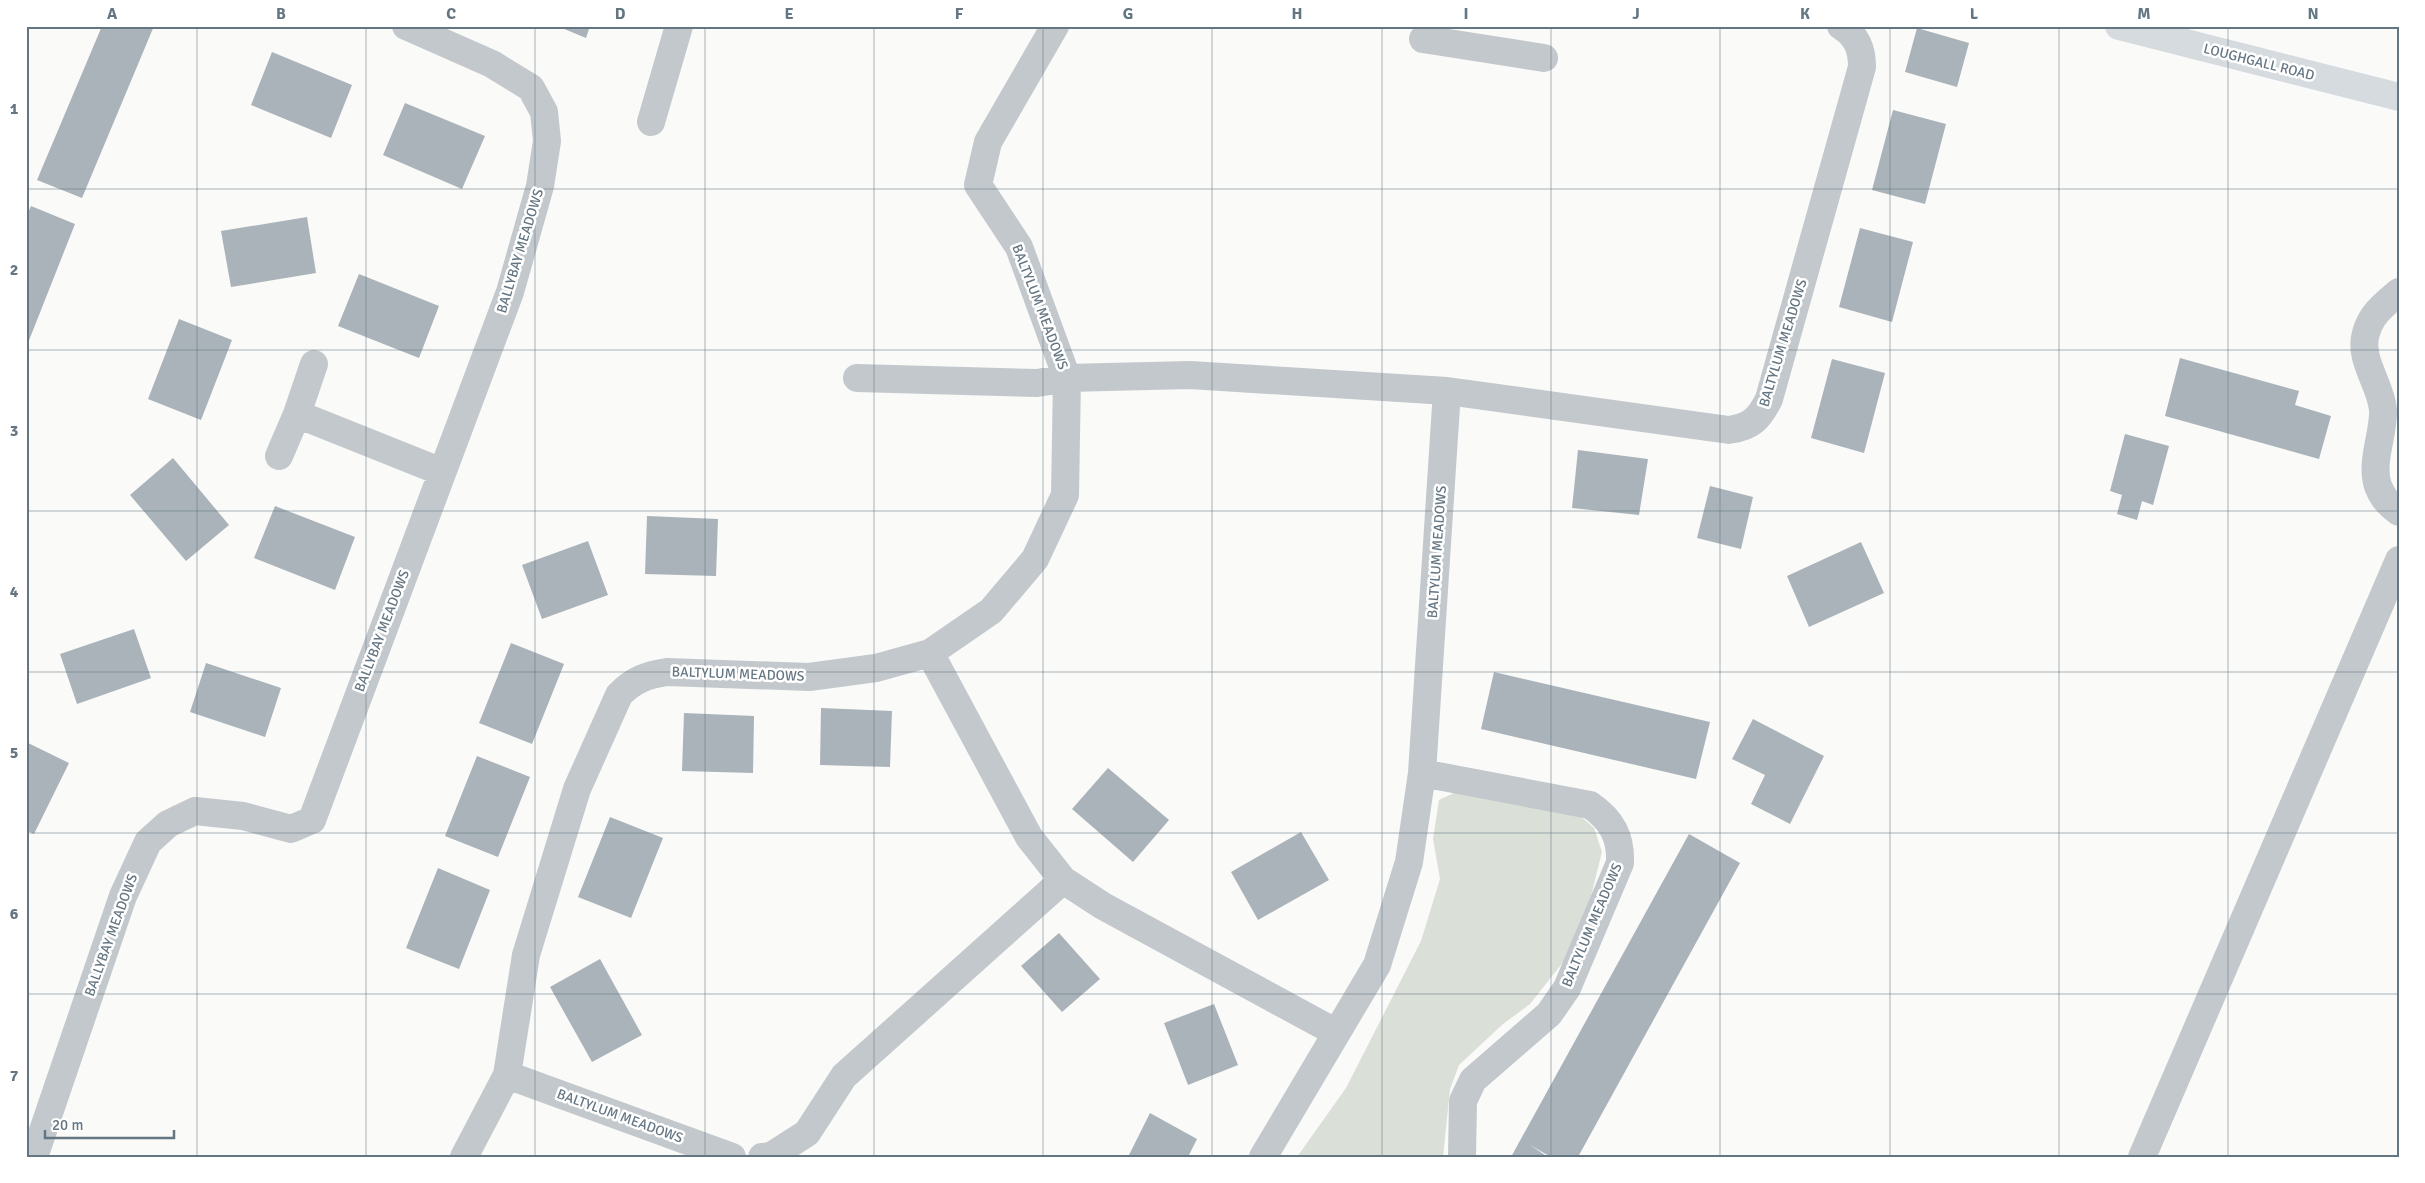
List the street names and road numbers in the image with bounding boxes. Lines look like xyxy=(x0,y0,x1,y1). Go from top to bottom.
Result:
street label: LOUGHGALL ROAD xyxy=(2202,40,2316,84)
street label: BALLYBAY MEADOWS xyxy=(493,187,547,315)
street label: BALTYLUM MEADOWS xyxy=(1008,242,1072,372)
street label: BALTYLUM MEADOWS xyxy=(1755,277,1811,409)
street label: BALTYLUM MEADOWS xyxy=(1424,485,1450,619)
street label: BALLYBAY MEADOWS xyxy=(351,567,413,694)
street label: BALTYLUM MEADOWS xyxy=(671,663,805,685)
street label: BALTYLUM MEADOWS xyxy=(1558,860,1626,989)
street label: BALLYBAY MEADOWS xyxy=(81,871,141,999)
street label: BALTYLUM MEADOWS xyxy=(555,1085,686,1147)

